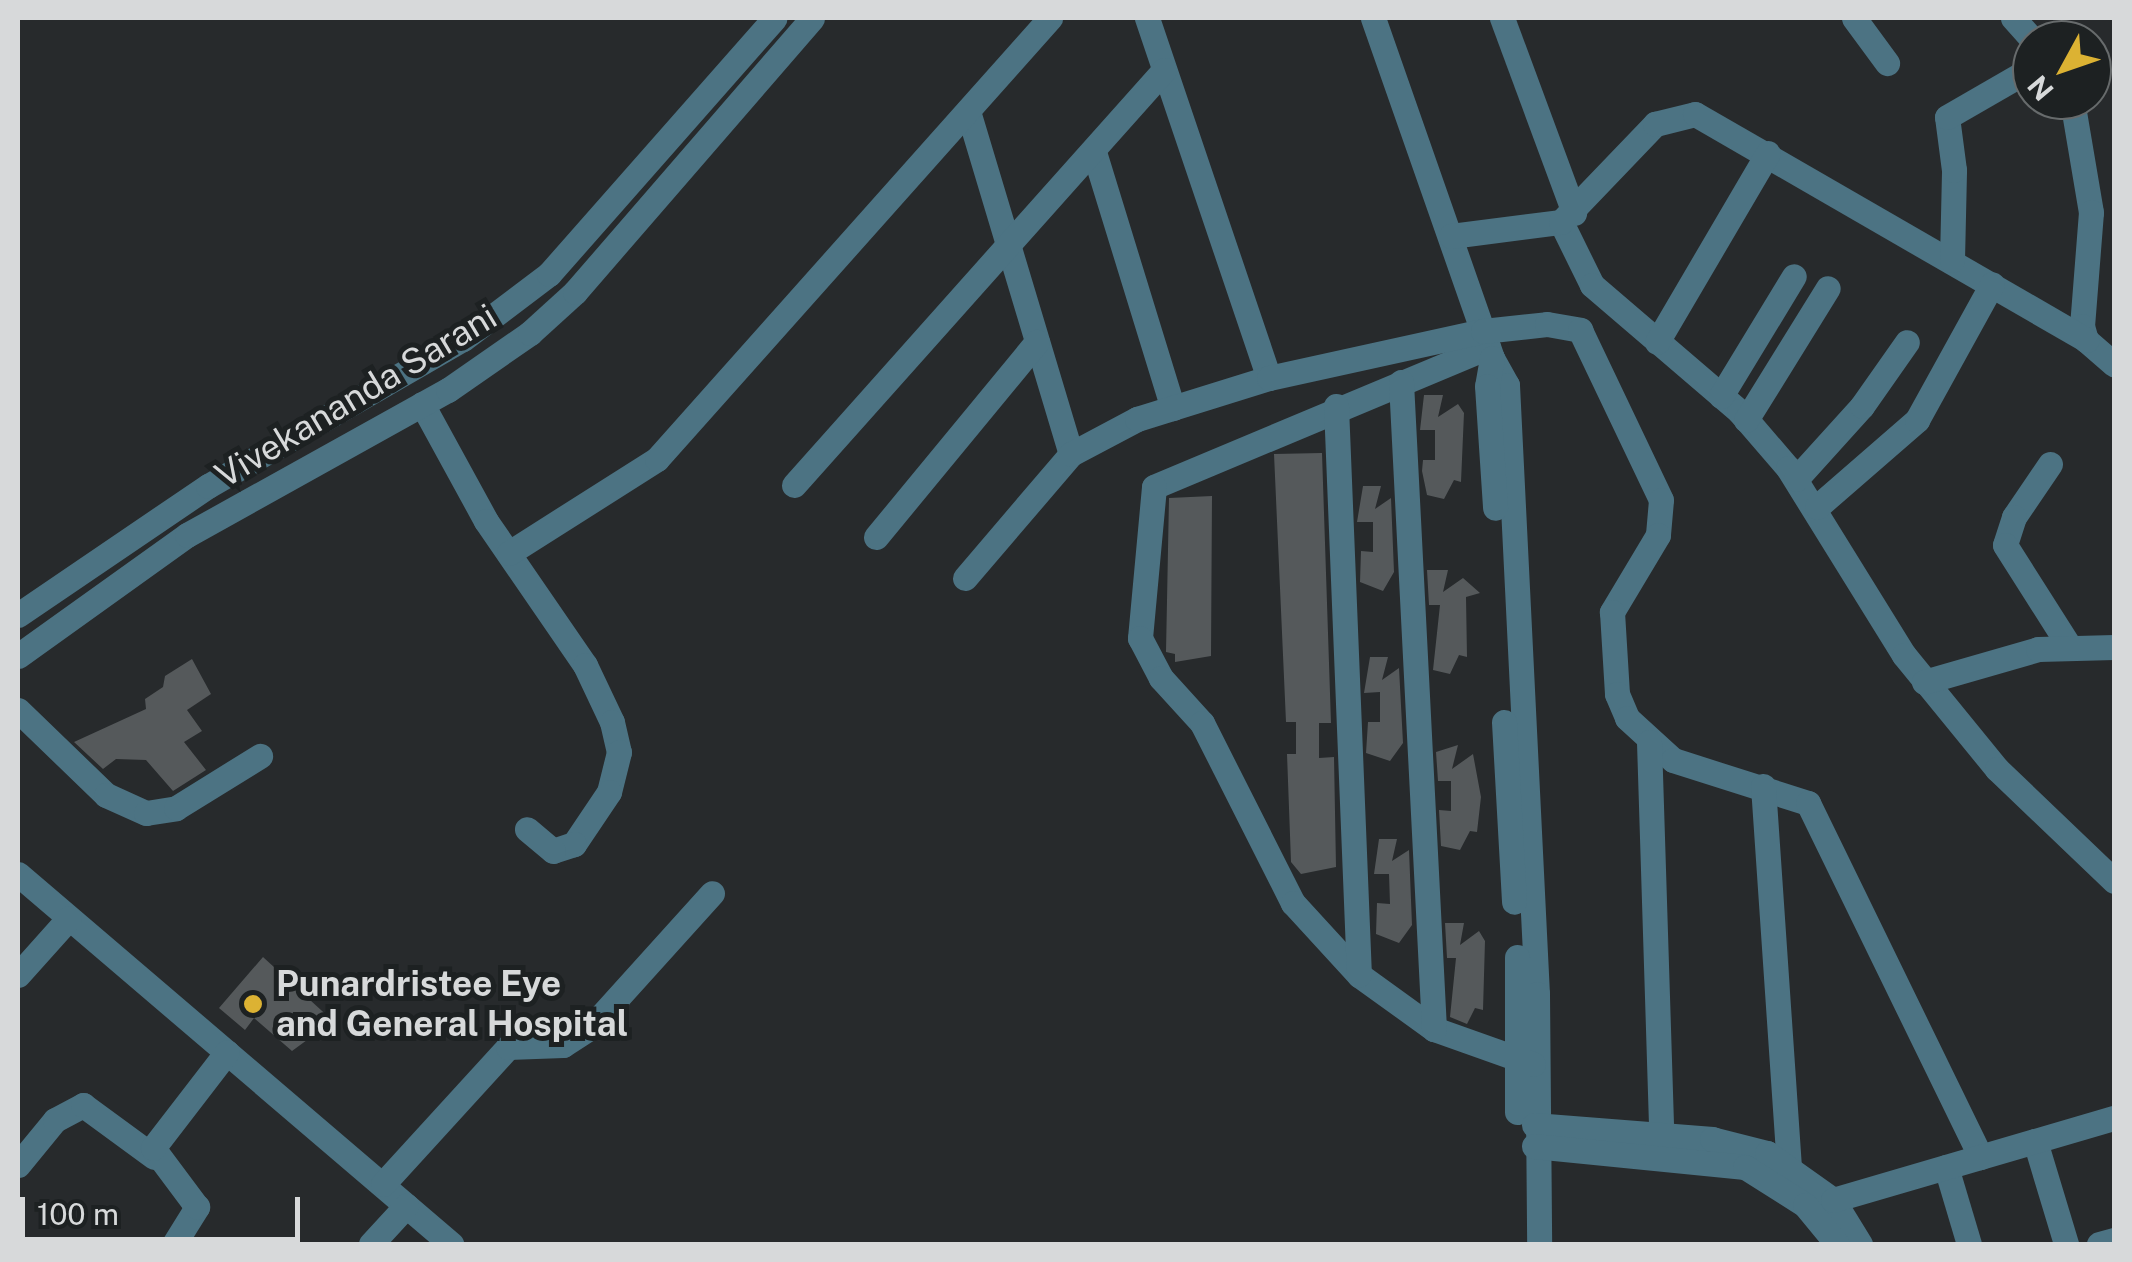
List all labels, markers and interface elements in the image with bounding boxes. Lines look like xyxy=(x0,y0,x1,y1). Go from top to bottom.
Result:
north arrow xyxy=(2012,20,2112,120)
text: N xyxy=(2020,69,2060,107)
street label: Vivekananda Sarani xyxy=(208,296,504,496)
place label: Punardristee Eye and General Hospital xyxy=(276,963,628,1045)
marker: Punardristee Eye and General Hospital xyxy=(240,991,266,1017)
scale bar xyxy=(25,1177,305,1239)
text: 100 m xyxy=(37,1196,119,1232)

